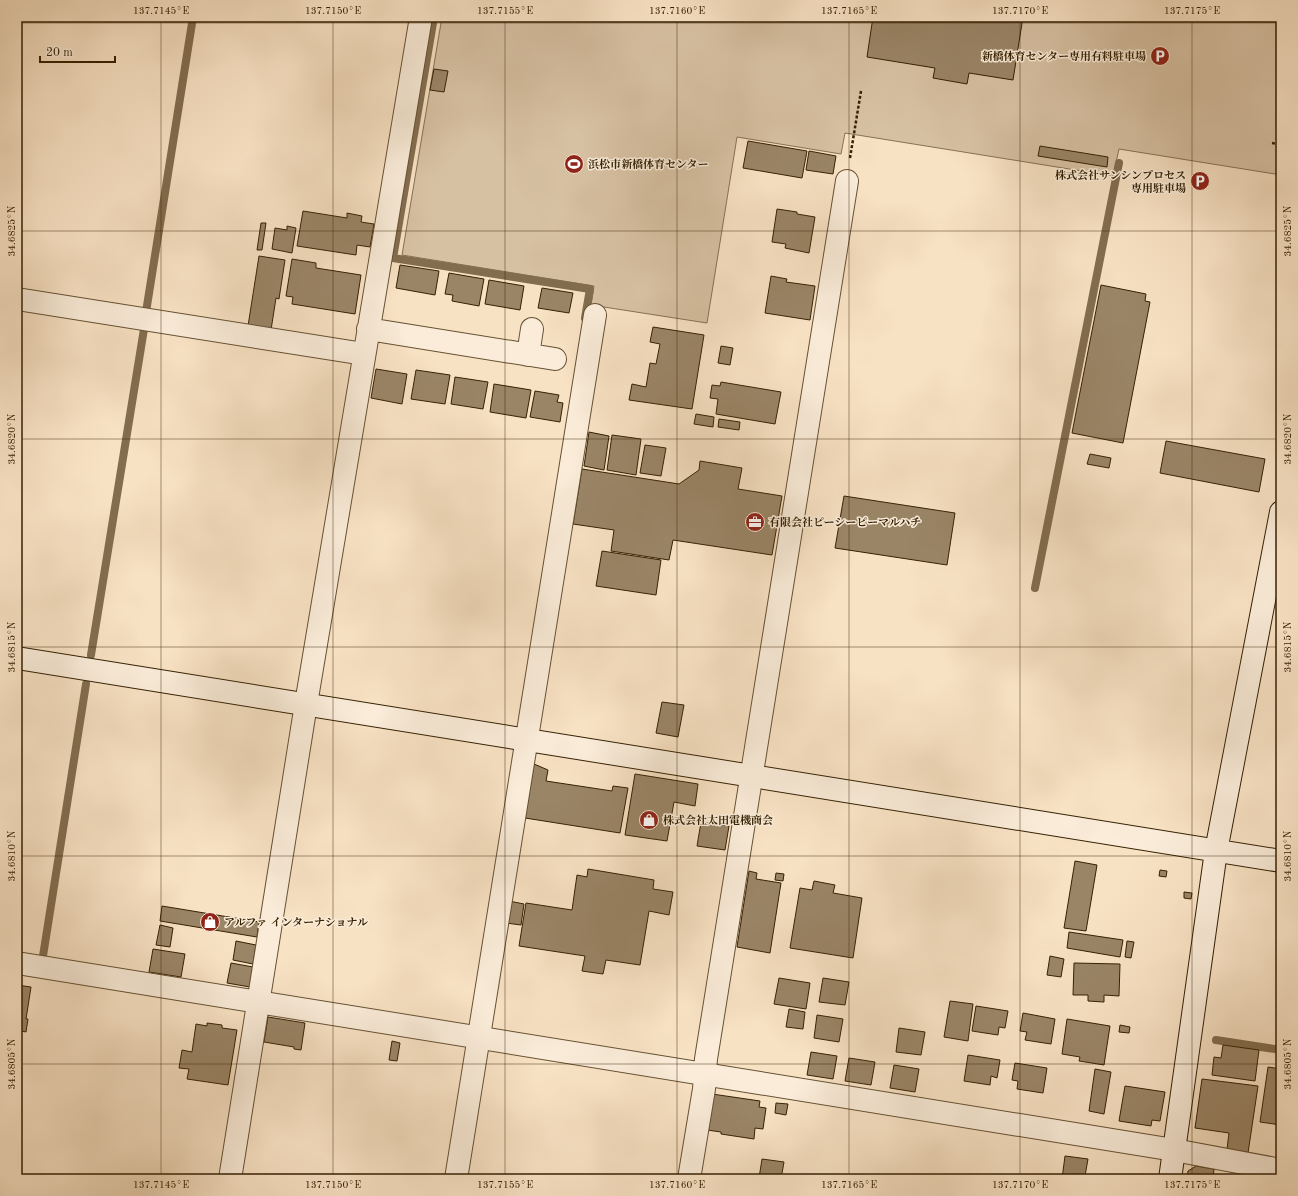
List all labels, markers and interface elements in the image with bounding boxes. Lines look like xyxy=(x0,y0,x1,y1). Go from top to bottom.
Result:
text: 137.7145°E xyxy=(133,6,189,16)
text: 137.7150°E xyxy=(305,6,361,16)
text: 137.7155°E xyxy=(477,6,533,16)
text: 137.7160°E xyxy=(649,6,705,16)
text: 137.7165°E xyxy=(821,6,877,16)
text: 137.7170°E xyxy=(992,6,1048,16)
text: 137.7175°E xyxy=(1164,6,1220,16)
scale bar xyxy=(40,38,115,64)
parking icon: 新橋体育センター専用有料駐車場 xyxy=(1149,45,1171,67)
text: 20 m xyxy=(46,47,73,59)
place label: 新橋体育センター専用有料駐車場 xyxy=(981,50,1146,63)
sports icon: 浜松市新橋体育センター xyxy=(563,153,585,175)
place label: 浜松市新橋体育センター xyxy=(588,158,709,171)
place label: 株式会社サンシンプロセス 専用駐車場 xyxy=(1055,169,1186,195)
parking icon: 株式会社サンシンプロセス 専用駐車場 xyxy=(1189,170,1211,192)
text: 34.6825°N xyxy=(7,205,17,257)
text: 34.6825°N xyxy=(1283,205,1293,257)
text: 34.6820°N xyxy=(7,413,17,465)
text: 34.6820°N xyxy=(1283,413,1293,465)
office icon: 有限会社ピーシーピーマルハチ xyxy=(744,511,766,533)
place label: 有限会社ピーシーピーマルハチ xyxy=(769,516,921,529)
text: 34.6815°N xyxy=(7,621,17,673)
text: 34.6815°N xyxy=(1283,621,1293,673)
shop icon: 株式会社太田電機商会 xyxy=(638,809,660,831)
place label: 株式会社太田電機商会 xyxy=(663,814,773,827)
text: 34.6810°N xyxy=(7,830,17,882)
text: 34.6810°N xyxy=(1283,830,1293,882)
shop icon: アルファ インターナショナル xyxy=(199,911,221,933)
place label: アルファ インターナショナル xyxy=(224,917,368,929)
text: 34.6805°N xyxy=(7,1038,17,1090)
text: 34.6805°N xyxy=(1283,1038,1293,1090)
text: 137.7145°E xyxy=(133,1180,189,1190)
text: 137.7150°E xyxy=(305,1180,361,1190)
text: 137.7155°E xyxy=(477,1180,533,1190)
text: 137.7160°E xyxy=(649,1180,705,1190)
text: 137.7165°E xyxy=(821,1180,877,1190)
text: 137.7170°E xyxy=(992,1180,1048,1190)
text: 137.7175°E xyxy=(1164,1180,1220,1190)

